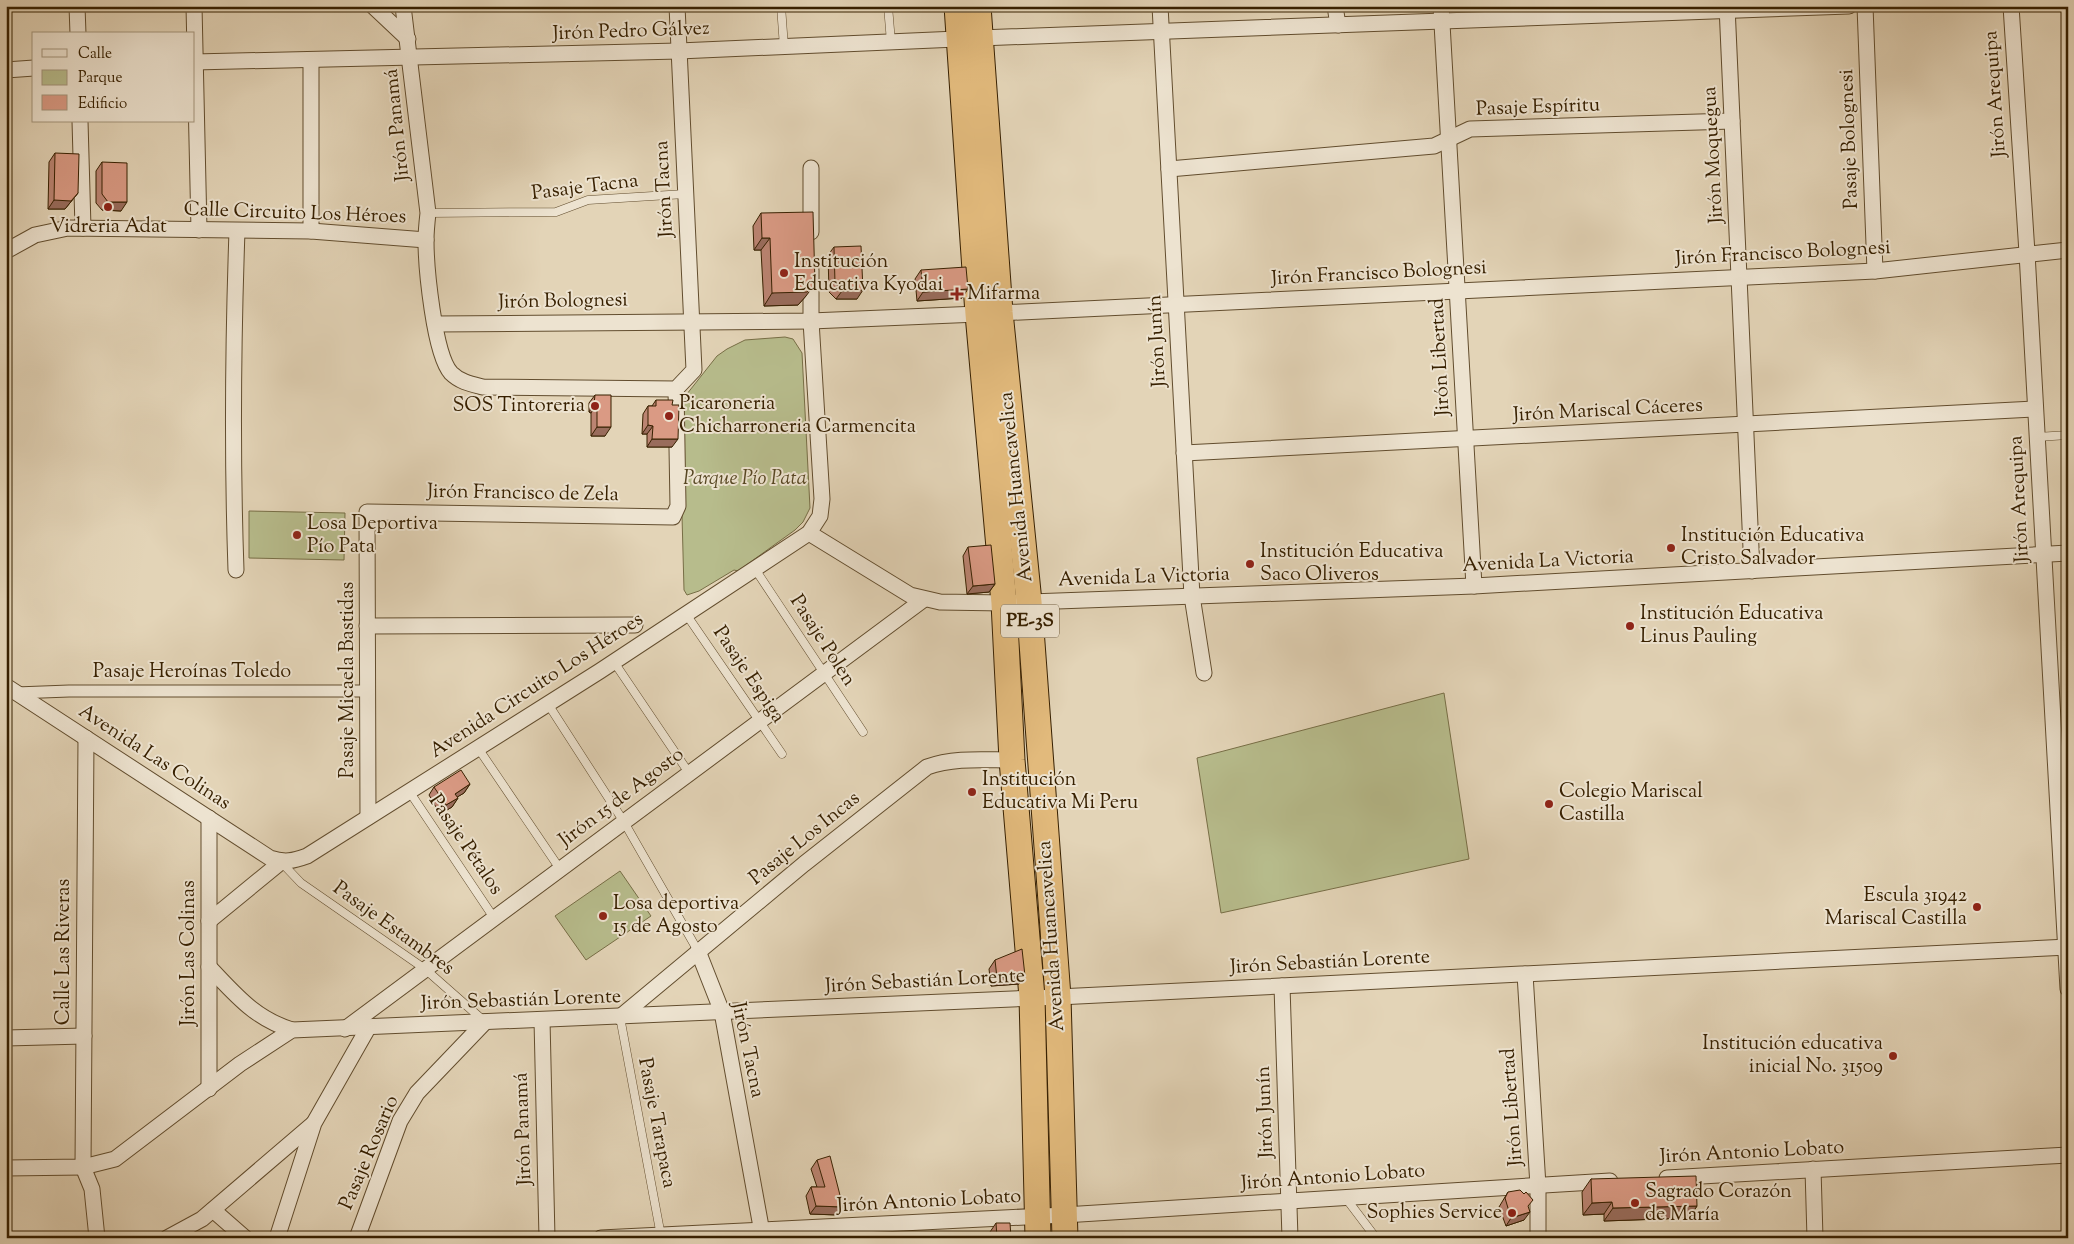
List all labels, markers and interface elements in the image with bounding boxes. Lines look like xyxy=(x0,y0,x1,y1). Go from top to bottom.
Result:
street label: Jirón Pedro Gálvez xyxy=(551,15,710,49)
street label: Jirón Arequipa xyxy=(1977,30,2015,159)
legend xyxy=(32,32,195,122)
text: Calle xyxy=(78,44,112,65)
street label: Jirón Panamá xyxy=(378,67,418,184)
text: Parque xyxy=(78,68,122,89)
street label: Pasaje Bolognesi xyxy=(1833,68,1867,210)
street label: Jirón Moquegua xyxy=(1696,86,1732,225)
street label: Pasaje Espíritu xyxy=(1475,91,1601,125)
text: Edificio xyxy=(78,94,127,115)
street label: Jirón Tacna xyxy=(648,140,682,239)
street label: Pasaje Tacna xyxy=(530,167,640,209)
street label: Calle Circuito Los Héroes xyxy=(183,196,407,232)
marker: Vidreria Adat xyxy=(102,201,114,213)
place label: Vidreria Adat xyxy=(49,213,167,242)
street label: Jirón Francisco Bolognesi xyxy=(1673,234,1892,274)
place label: Institución Educativa Kyodai xyxy=(794,248,944,300)
street label: Jirón Francisco Bolognesi xyxy=(1269,254,1488,294)
marker: Institución Educativa Kyodai xyxy=(778,267,790,279)
place label: Mifarma xyxy=(967,280,1040,309)
street label: Jirón Bolognesi xyxy=(497,286,629,318)
marker: Mifarma xyxy=(951,288,963,300)
street label: Jirón Junín xyxy=(1141,294,1175,389)
street label: Jirón Libertad xyxy=(1423,297,1459,418)
place label: Picaroneria Chicharroneria Carmencita xyxy=(679,390,916,442)
street label: Avenida Huancavelica xyxy=(993,390,1041,584)
place label: SOS Tintoreria xyxy=(452,392,585,421)
street label: Jirón Mariscal Cáceres xyxy=(1511,392,1704,431)
marker: SOS Tintoreria xyxy=(589,400,601,412)
marker: Picaroneria Chicharroneria Carmencita xyxy=(663,410,675,422)
street label: Jirón Arequipa xyxy=(2002,435,2038,564)
park label: Parque Pío Pata xyxy=(683,465,807,494)
street label: Jirón Francisco de Zela xyxy=(426,478,619,510)
place label: Losa Deportiva Pío Pata xyxy=(307,510,438,562)
place label: Institución Educativa Cristo Salvador xyxy=(1681,522,1865,574)
marker: Losa Deportiva Pío Pata xyxy=(291,529,303,541)
place label: Institución Educativa Saco Oliveros xyxy=(1260,538,1444,590)
marker: Institución Educativa Cristo Salvador xyxy=(1665,542,1677,554)
street label: Avenida La Victoria xyxy=(1461,543,1635,581)
marker: Institución Educativa Saco Oliveros xyxy=(1244,558,1256,570)
street label: Avenida La Victoria xyxy=(1058,561,1230,595)
street label: Pasaje Micaela Bastidas xyxy=(334,581,363,778)
street label: Pasaje Polen xyxy=(782,589,863,693)
place label: Institución Educativa Linus Pauling xyxy=(1640,600,1824,652)
road number: PE-3S xyxy=(1001,604,1059,638)
street label: Avenida Circuito Los Héroes xyxy=(424,606,650,766)
marker: Institución Educativa Linus Pauling xyxy=(1624,620,1636,632)
street label: Pasaje Espiga xyxy=(705,621,791,729)
street label: Pasaje Heroínas Toledo xyxy=(93,658,291,687)
street label: Avenida Las Colinas xyxy=(72,698,236,818)
street label: Jirón 15 de Agosto xyxy=(552,741,691,855)
place label: Institución Educativa Mi Peru xyxy=(982,766,1139,818)
place label: Colegio Mariscal Castilla xyxy=(1559,778,1703,830)
street label: Pasaje Los Incas xyxy=(743,785,867,893)
marker: Institución Educativa Mi Peru xyxy=(966,786,978,798)
street label: Pasaje Pétalos xyxy=(421,789,510,901)
marker: Colegio Mariscal Castilla xyxy=(1543,798,1555,810)
street label: Avenida Huancavelica xyxy=(1031,840,1073,1032)
street label: Pasaje Estambres xyxy=(326,875,460,983)
street label: Calle Las Riveras xyxy=(50,879,79,1025)
street label: Jirón Las Colinas xyxy=(175,880,204,1027)
place label: Escula 31942 Mariscal Castilla xyxy=(1825,882,1967,934)
place label: Losa deportiva 15 de Agosto xyxy=(613,890,739,942)
marker: Escula 31942 Mariscal Castilla xyxy=(1971,901,1983,913)
marker: Losa deportiva 15 de Agosto xyxy=(597,910,609,922)
street label: Jirón Sebastián Lorente xyxy=(1228,943,1431,983)
street label: Jirón Sebastián Lorente xyxy=(823,962,1026,1002)
street label: Jirón Sebastián Lorente xyxy=(419,983,622,1019)
street label: Jirón Tacna xyxy=(723,998,771,1101)
place label: Institución educativa inicial No. 31509 xyxy=(1702,1030,1883,1082)
street label: Jirón Libertad xyxy=(1494,1047,1532,1168)
marker: Institución educativa inicial No. 31509 xyxy=(1887,1050,1899,1062)
street label: Pasaje Tarapaca xyxy=(629,1055,683,1191)
street label: Jirón Junín xyxy=(1250,1065,1282,1160)
street label: Jirón Panamá xyxy=(508,1072,540,1187)
street label: Pasaje Rosario xyxy=(333,1091,407,1215)
street label: Jirón Antonio Lobato xyxy=(1658,1134,1845,1172)
street label: Jirón Antonio Lobato xyxy=(1239,1157,1426,1199)
place label: Sagrado Corazón de María xyxy=(1645,1178,1792,1230)
street label: Jirón Antonio Lobato xyxy=(835,1183,1022,1221)
marker: Sagrado Corazón de María xyxy=(1629,1197,1641,1209)
place label: Sophies Service xyxy=(1366,1199,1502,1228)
marker: Sophies Service xyxy=(1506,1207,1518,1219)

